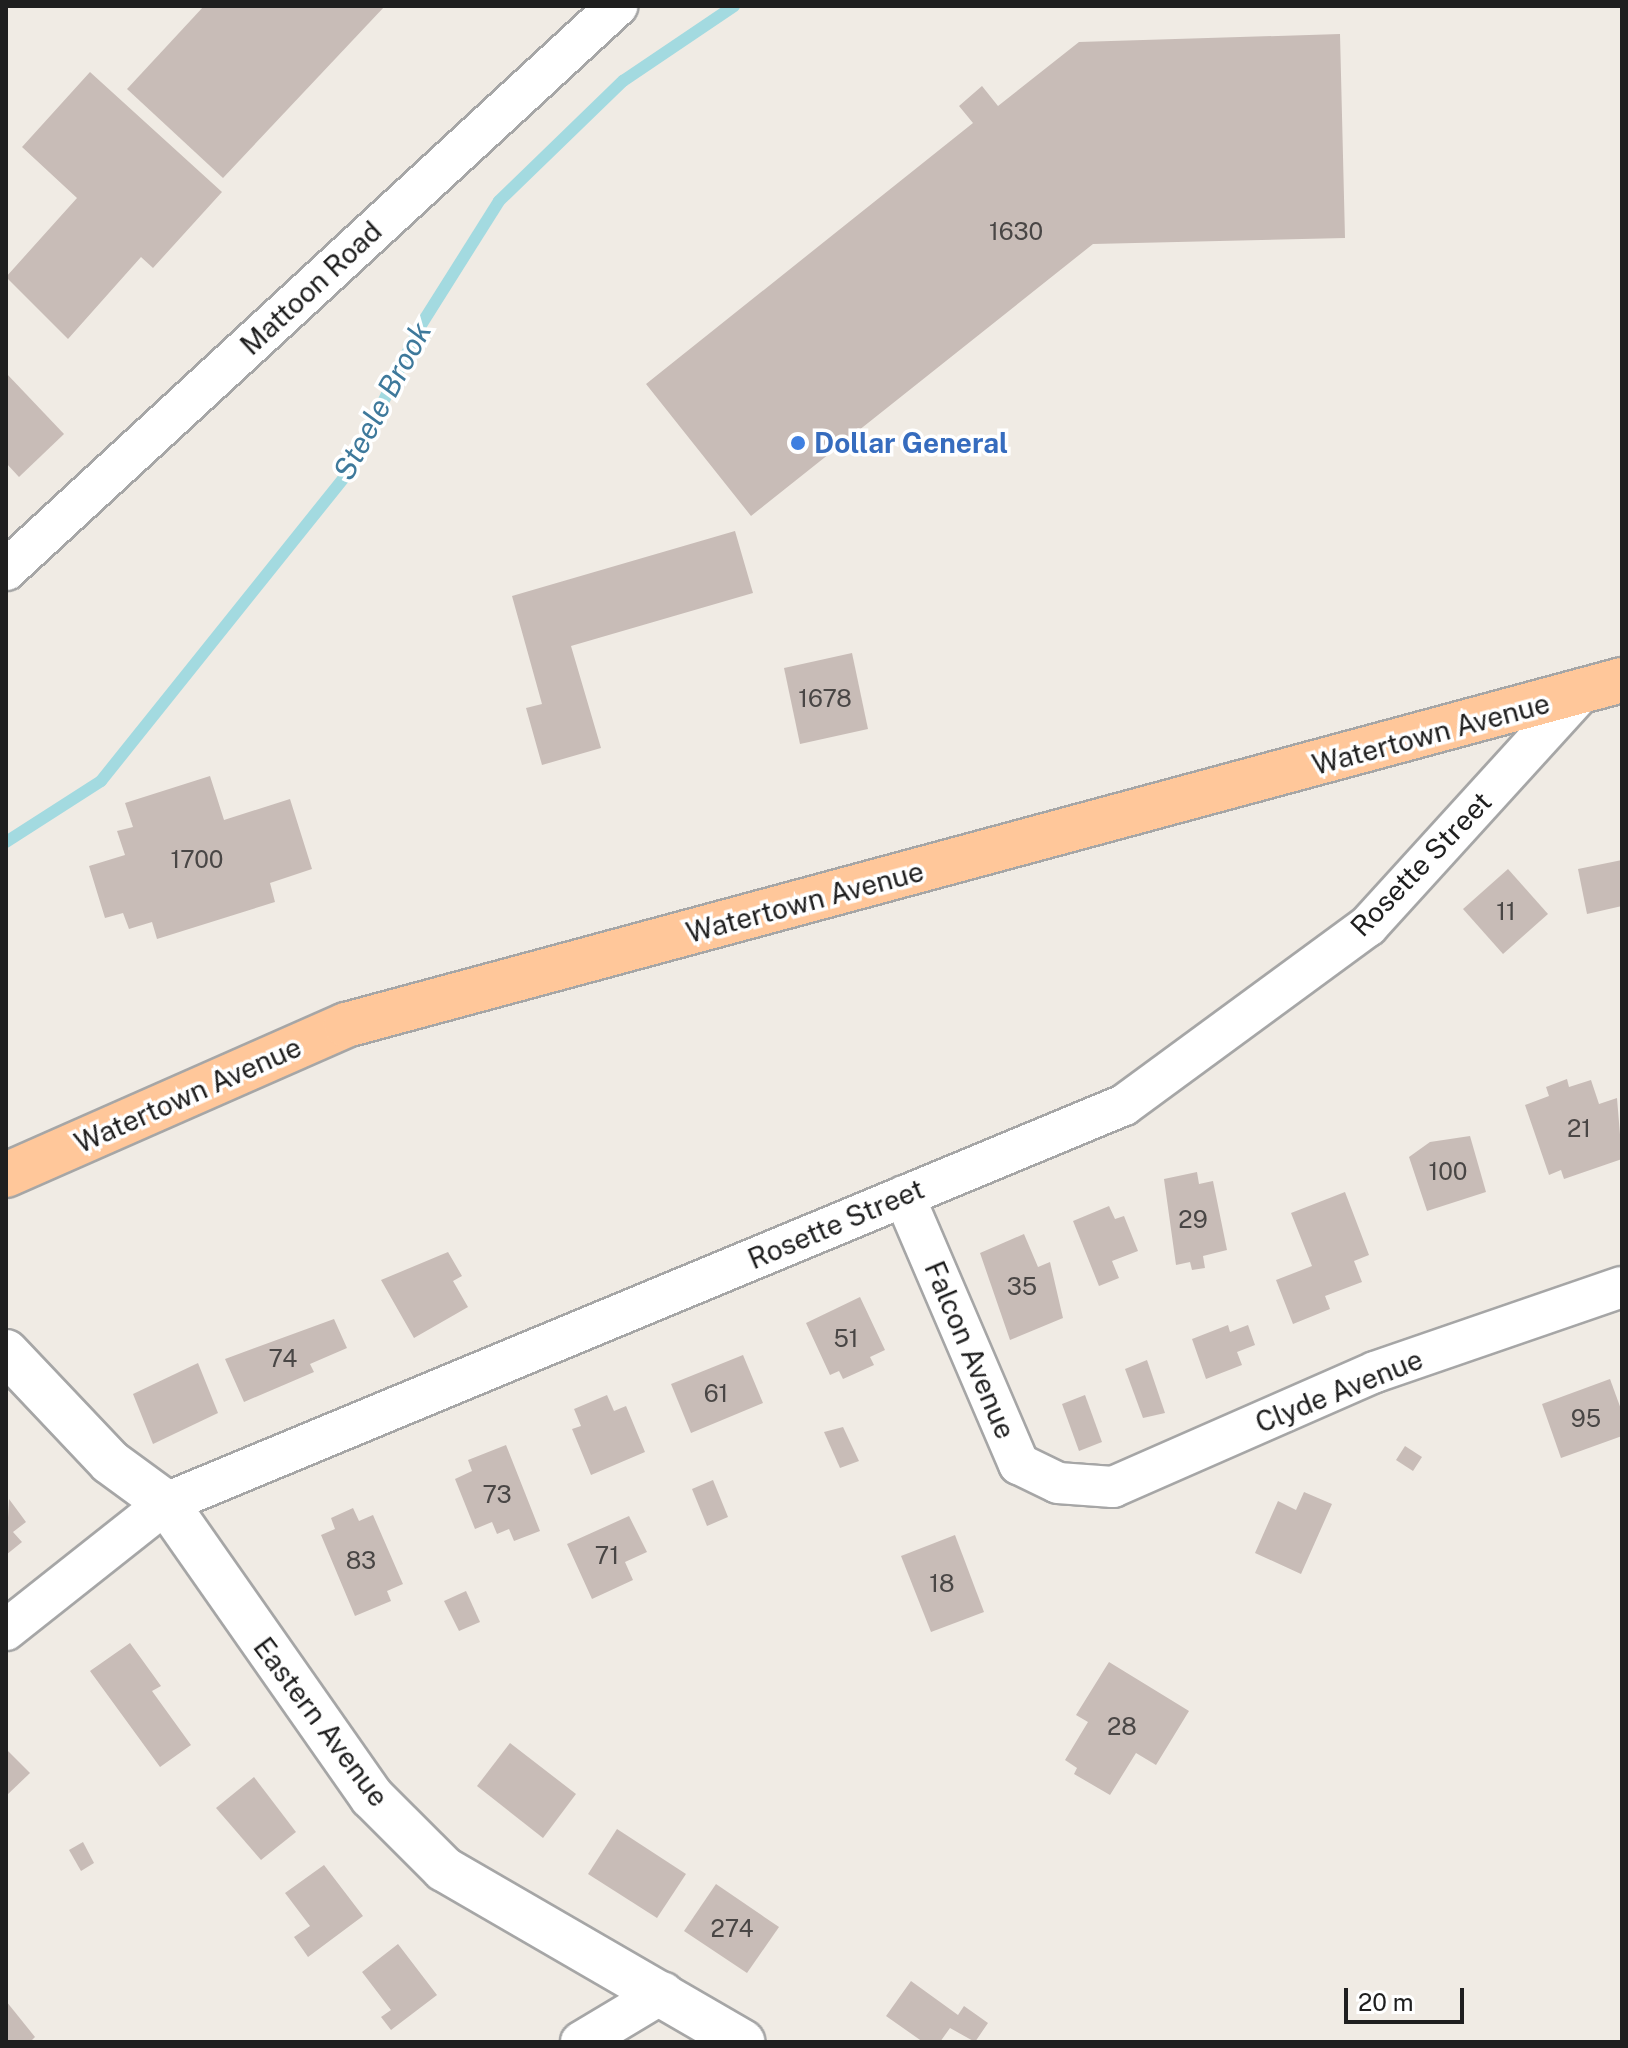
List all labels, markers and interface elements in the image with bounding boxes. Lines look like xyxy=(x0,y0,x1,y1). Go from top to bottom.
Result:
street label: Mattoon Road xyxy=(234,214,388,362)
house number: 1630 xyxy=(989,218,1043,246)
water label: Steele Brook xyxy=(325,316,439,486)
place label: Dollar General xyxy=(814,426,1008,460)
marker: Dollar General xyxy=(789,434,807,452)
house number: 1678 xyxy=(798,685,852,713)
street label: Watertown Avenue xyxy=(1309,686,1553,782)
street label: Rosette Street xyxy=(1344,785,1498,943)
house number: 1700 xyxy=(171,846,223,874)
street label: Watertown Avenue xyxy=(683,854,927,950)
house number: 11 xyxy=(1496,898,1516,926)
street label: Watertown Avenue xyxy=(70,1030,306,1160)
house number: 21 xyxy=(1567,1115,1591,1143)
house number: 100 xyxy=(1429,1158,1467,1186)
street label: Rosette Street xyxy=(743,1172,929,1276)
house number: 29 xyxy=(1178,1206,1208,1234)
street label: Falcon Avenue xyxy=(917,1256,1023,1444)
house number: 35 xyxy=(1007,1273,1037,1301)
house number: 51 xyxy=(833,1325,859,1353)
street label: Clyde Avenue xyxy=(1250,1342,1428,1440)
house number: 74 xyxy=(269,1345,297,1373)
house number: 61 xyxy=(704,1380,728,1408)
house number: 95 xyxy=(1571,1405,1601,1433)
house number: 73 xyxy=(482,1481,512,1509)
house number: 71 xyxy=(595,1542,619,1570)
house number: 83 xyxy=(346,1547,376,1575)
house number: 18 xyxy=(929,1570,955,1598)
street label: Eastern Avenue xyxy=(247,1631,395,1813)
house number: 28 xyxy=(1107,1713,1137,1741)
house number: 274 xyxy=(710,1915,754,1943)
scale bar xyxy=(1348,1972,1468,2022)
text: 20 m xyxy=(1358,1988,1414,2016)

